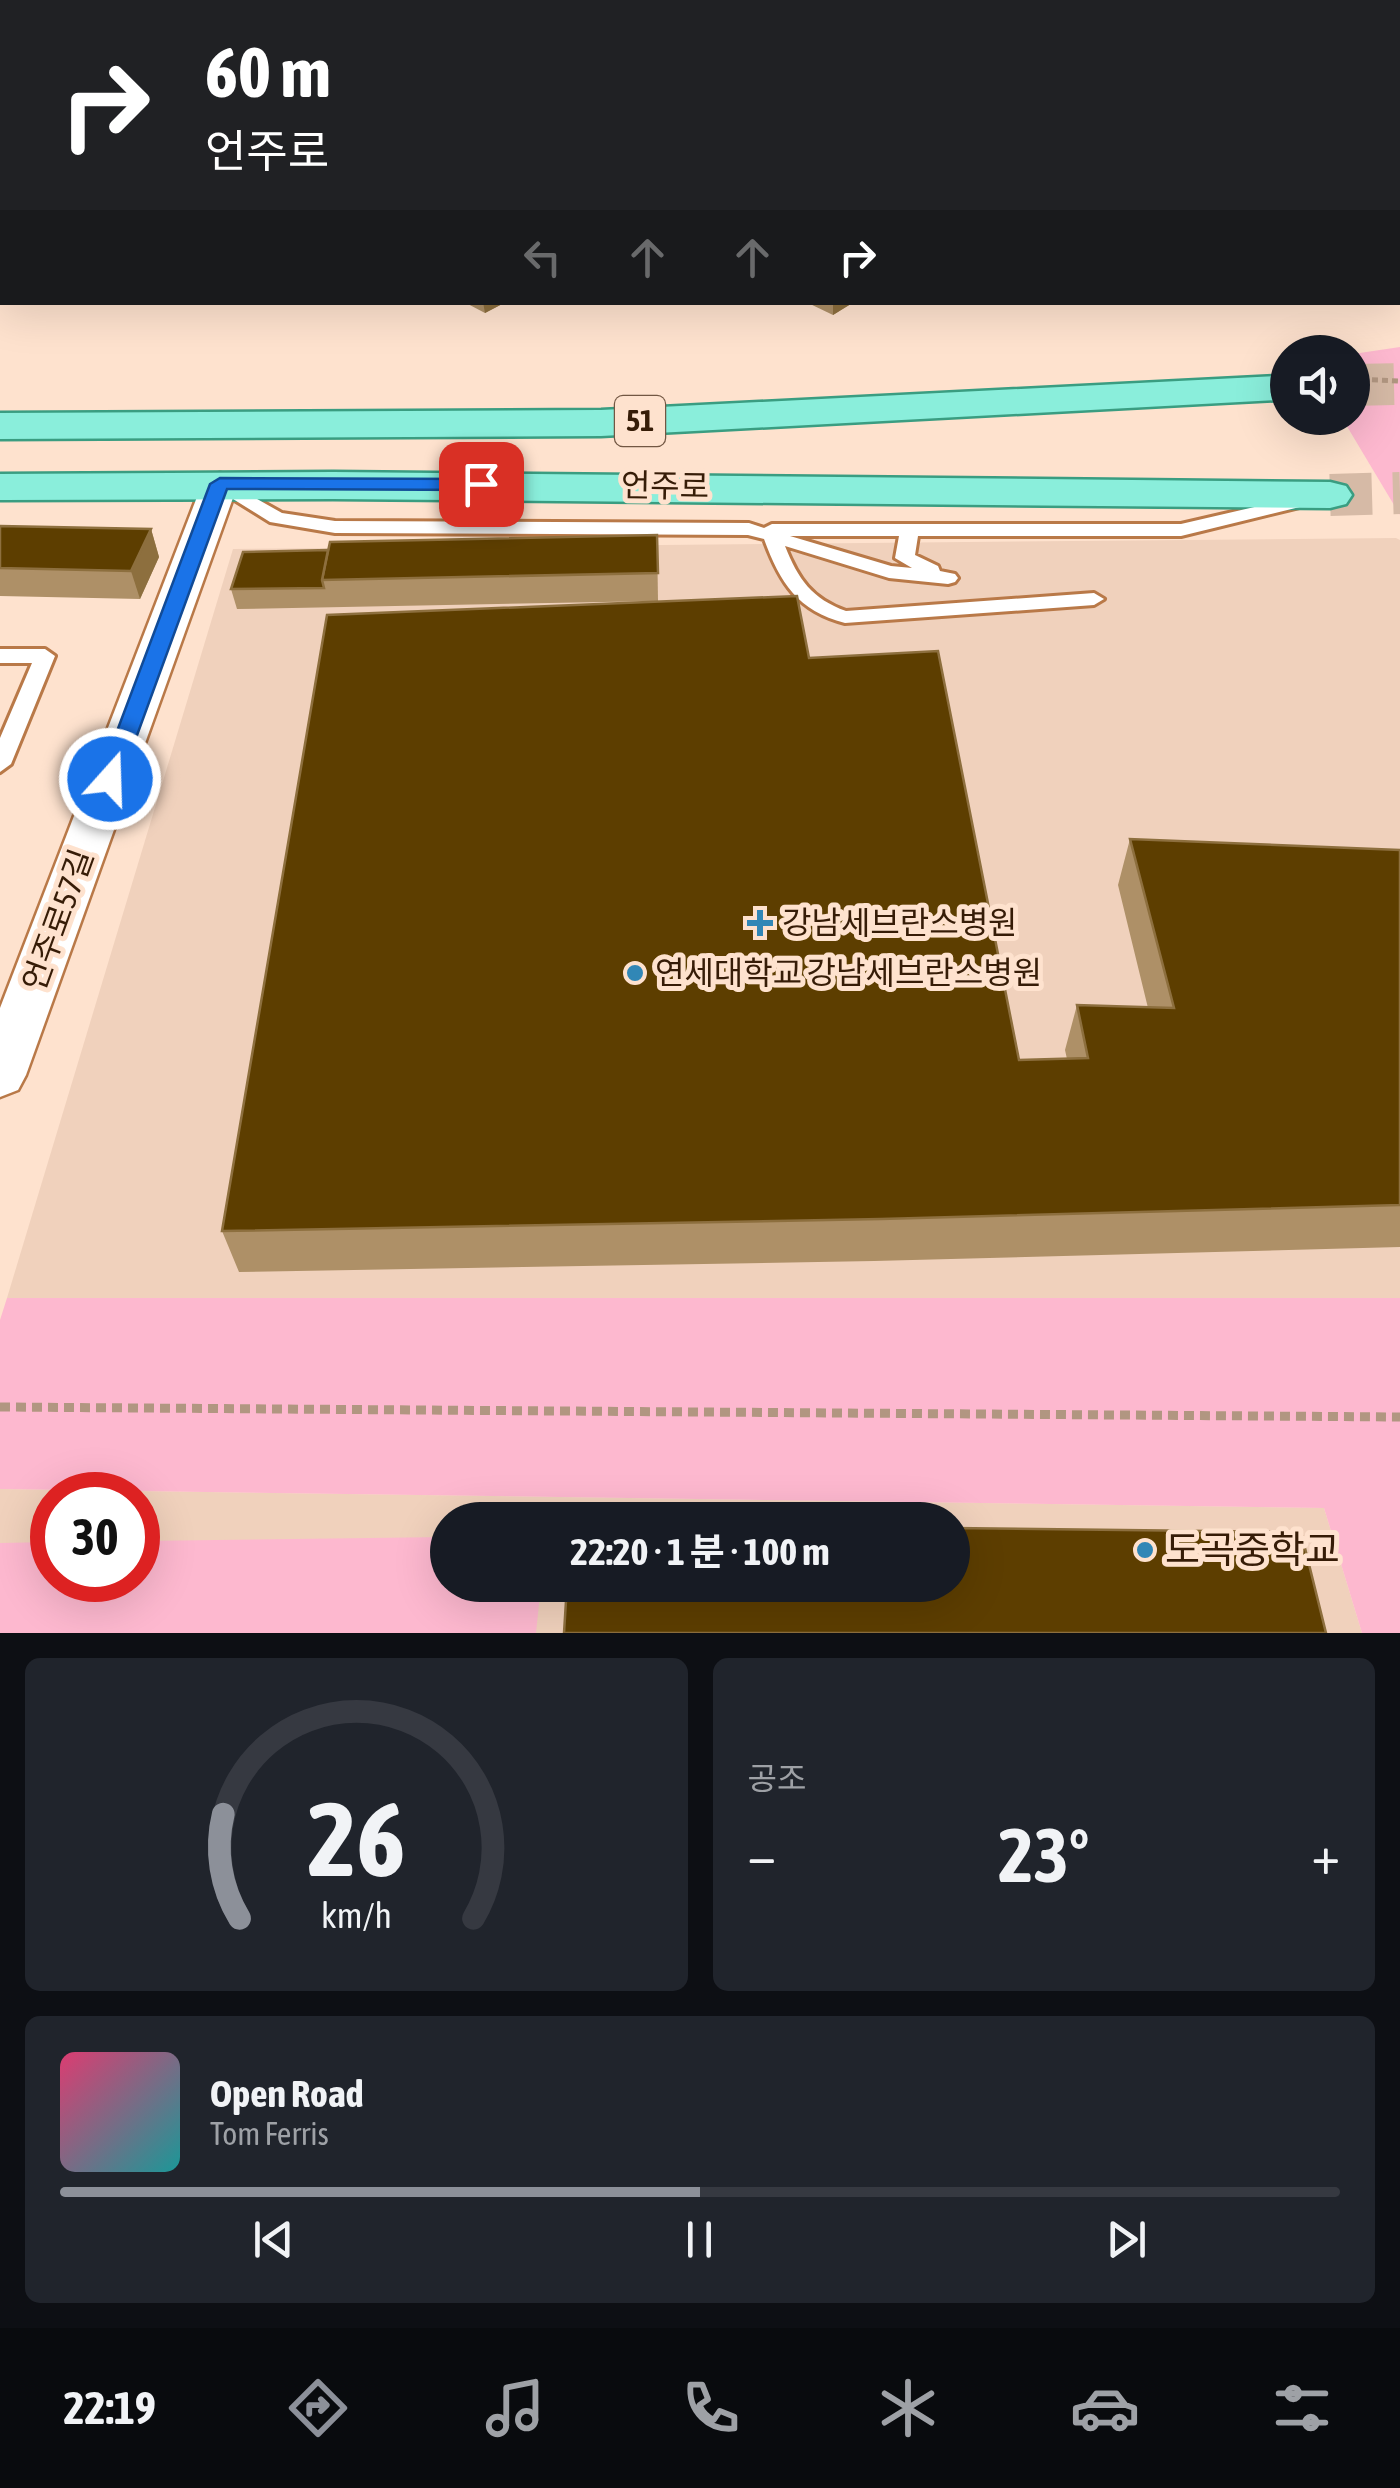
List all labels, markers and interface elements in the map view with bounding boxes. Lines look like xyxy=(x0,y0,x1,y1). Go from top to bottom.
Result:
text: 60 m xyxy=(205,32,331,112)
icon: right xyxy=(40,40,170,170)
text: 언주로 xyxy=(205,125,329,177)
icon: left xyxy=(515,230,570,285)
icon: ahead xyxy=(620,230,675,285)
icon: ahead xyxy=(725,230,780,285)
icon: right xyxy=(830,230,885,285)
map controls xyxy=(1270,335,1370,435)
button: sound xyxy=(1270,335,1370,435)
road number: 51 xyxy=(615,396,665,446)
pin xyxy=(439,442,524,527)
icon: arrive xyxy=(454,457,509,512)
street label: 언주로 xyxy=(621,466,709,505)
position arrow xyxy=(58,727,162,831)
street label: 언주로57길 xyxy=(15,844,100,996)
place label: 강남세브란스병원 xyxy=(782,904,1018,941)
marker: 강남세브란스병원 xyxy=(747,910,773,936)
place label: 연세대학교 강남세브란스병원 xyxy=(655,954,1042,991)
marker: 연세대학교 강남세브란스병원 xyxy=(624,962,646,984)
speed limit sign: 30 xyxy=(30,1472,160,1602)
place label: 도곡중학교 xyxy=(1165,1528,1340,1571)
text: 22:20 · 1 분 · 100 m xyxy=(570,1530,830,1573)
marker: 도곡중학교 xyxy=(1134,1539,1156,1561)
text: 공조 xyxy=(748,1760,806,1797)
text: 26 xyxy=(307,1779,405,1898)
text: 23° xyxy=(998,1812,1089,1898)
text: − xyxy=(748,1823,776,1886)
text: + xyxy=(1311,1823,1340,1886)
text: km/h xyxy=(321,1895,392,1936)
text: Open Road xyxy=(210,2072,364,2115)
text: Tom Ferris xyxy=(210,2115,329,2152)
icon: previous xyxy=(246,2212,301,2267)
icon: pause xyxy=(672,2212,727,2267)
icon: next xyxy=(1099,2212,1154,2267)
icon: directions xyxy=(283,2373,353,2443)
icon: music xyxy=(480,2373,550,2443)
icon: phone xyxy=(676,2373,746,2443)
icon: climate xyxy=(873,2373,943,2443)
icon: car xyxy=(1070,2373,1140,2443)
icon: filters xyxy=(1267,2373,1337,2443)
text: 22:19 xyxy=(63,2382,156,2434)

